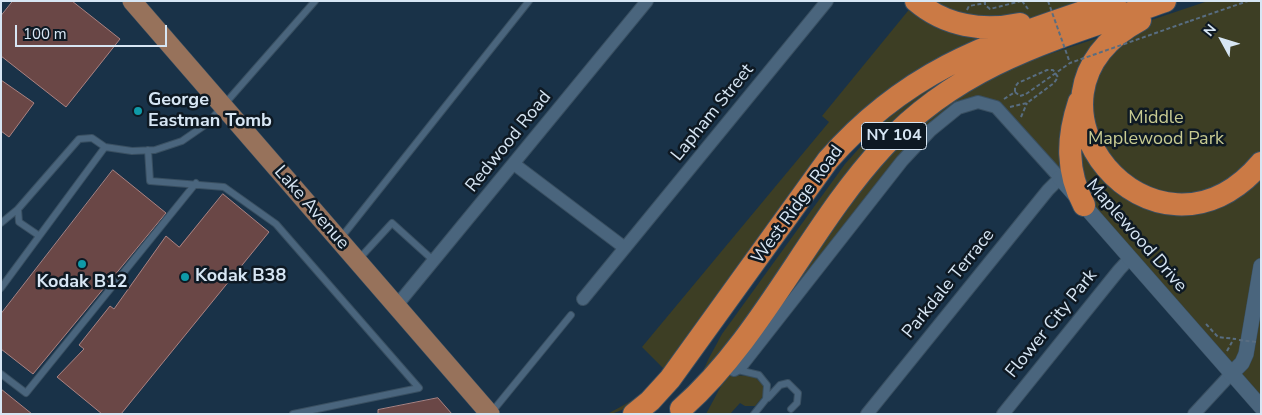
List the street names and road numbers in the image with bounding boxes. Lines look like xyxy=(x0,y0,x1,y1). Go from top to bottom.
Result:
street label: Lapham Street xyxy=(667,60,759,166)
street label: Redwood Road xyxy=(462,87,556,197)
road number: NY 104 xyxy=(862,122,926,150)
street label: West Ridge Road xyxy=(748,142,848,268)
street label: Lake Avenue xyxy=(269,162,353,254)
street label: Maplewood Drive xyxy=(1081,175,1191,297)
street label: Parkdale Terrace xyxy=(898,225,1000,343)
street label: Flower City Park xyxy=(1002,265,1102,383)

